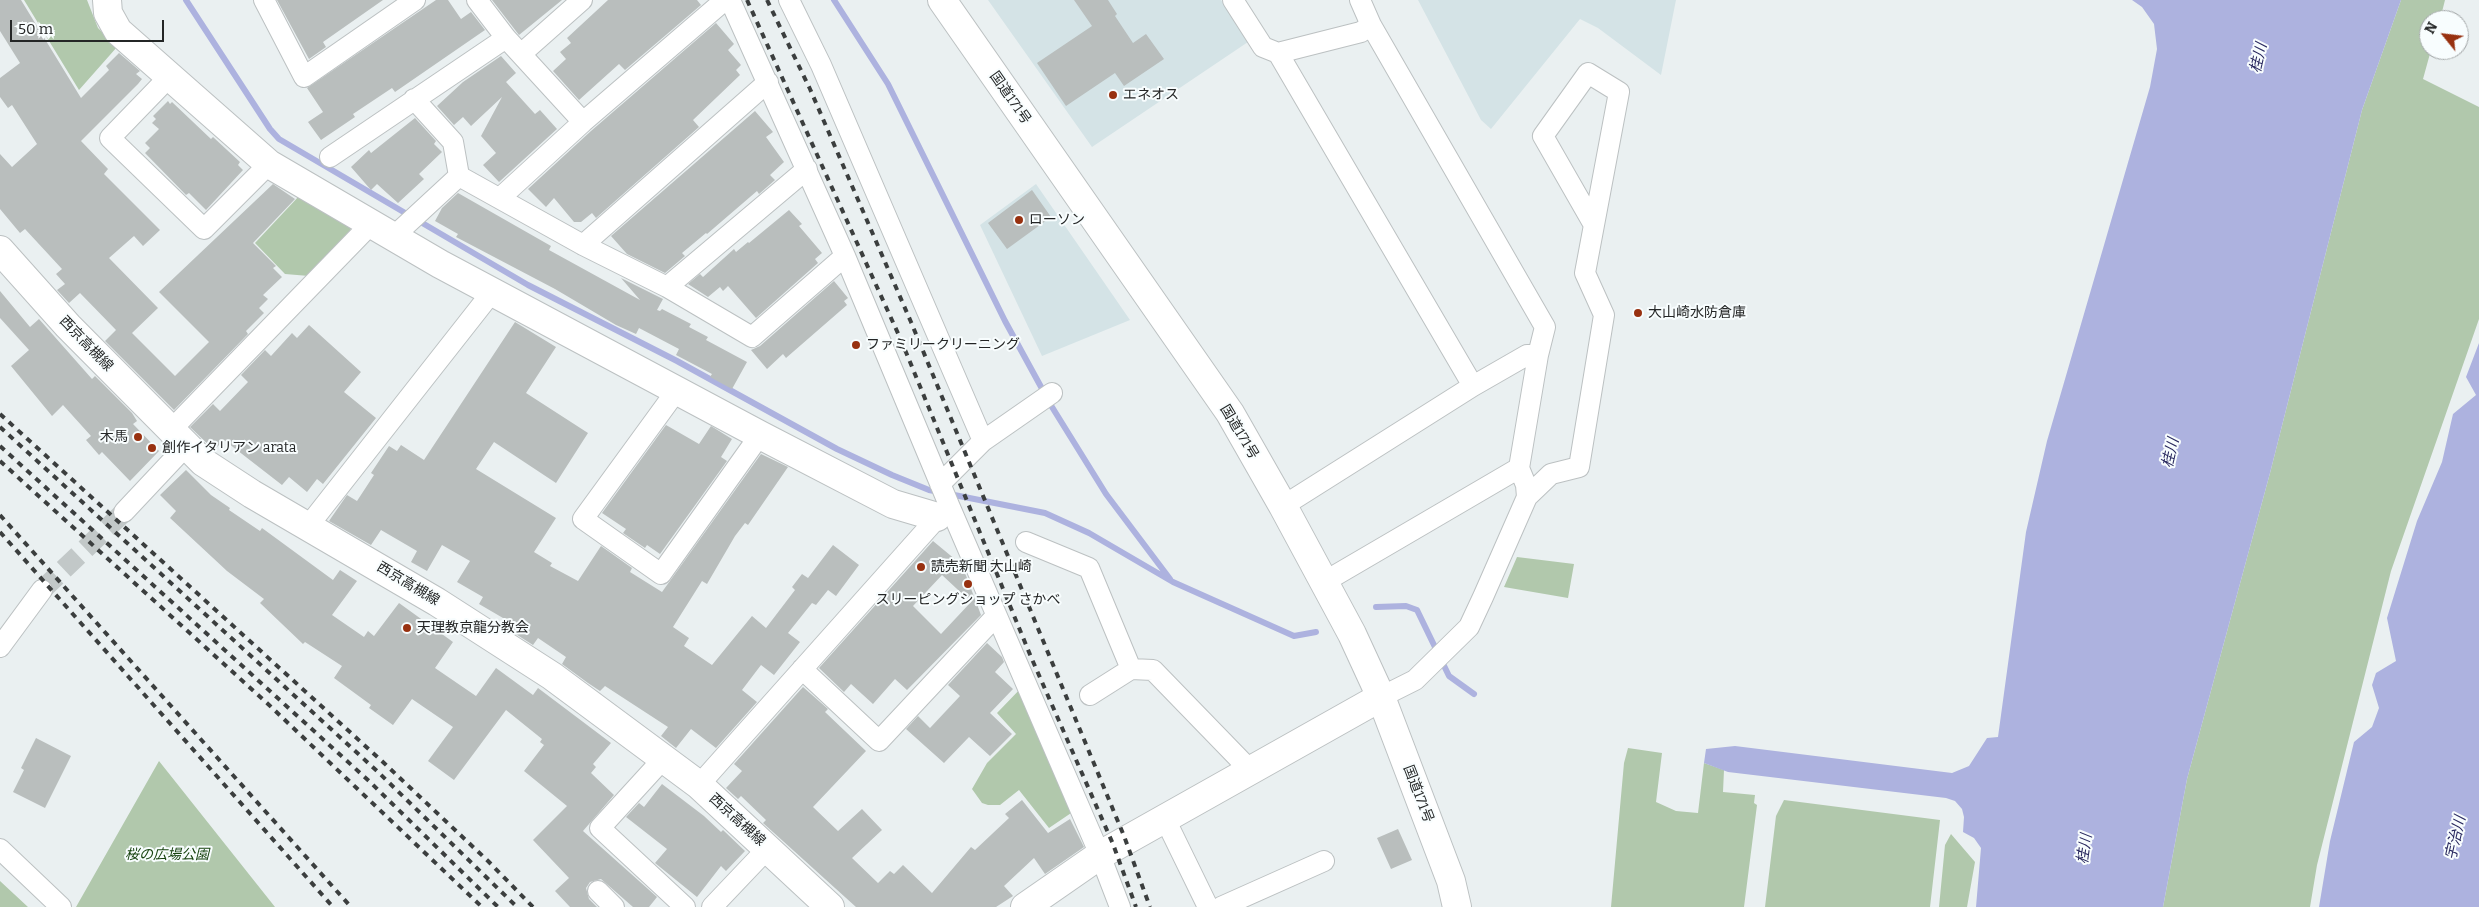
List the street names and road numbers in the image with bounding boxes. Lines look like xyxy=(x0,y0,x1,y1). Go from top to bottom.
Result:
street label: 国道171号 xyxy=(986,68,1034,128)
street label: 西京高槻線 xyxy=(56,313,116,375)
street label: 国道171号 xyxy=(1216,402,1262,462)
street label: 西京高槻線 xyxy=(374,559,442,609)
street label: 国道171号 xyxy=(1399,763,1437,825)
street label: 西京高槻線 xyxy=(705,790,769,850)

